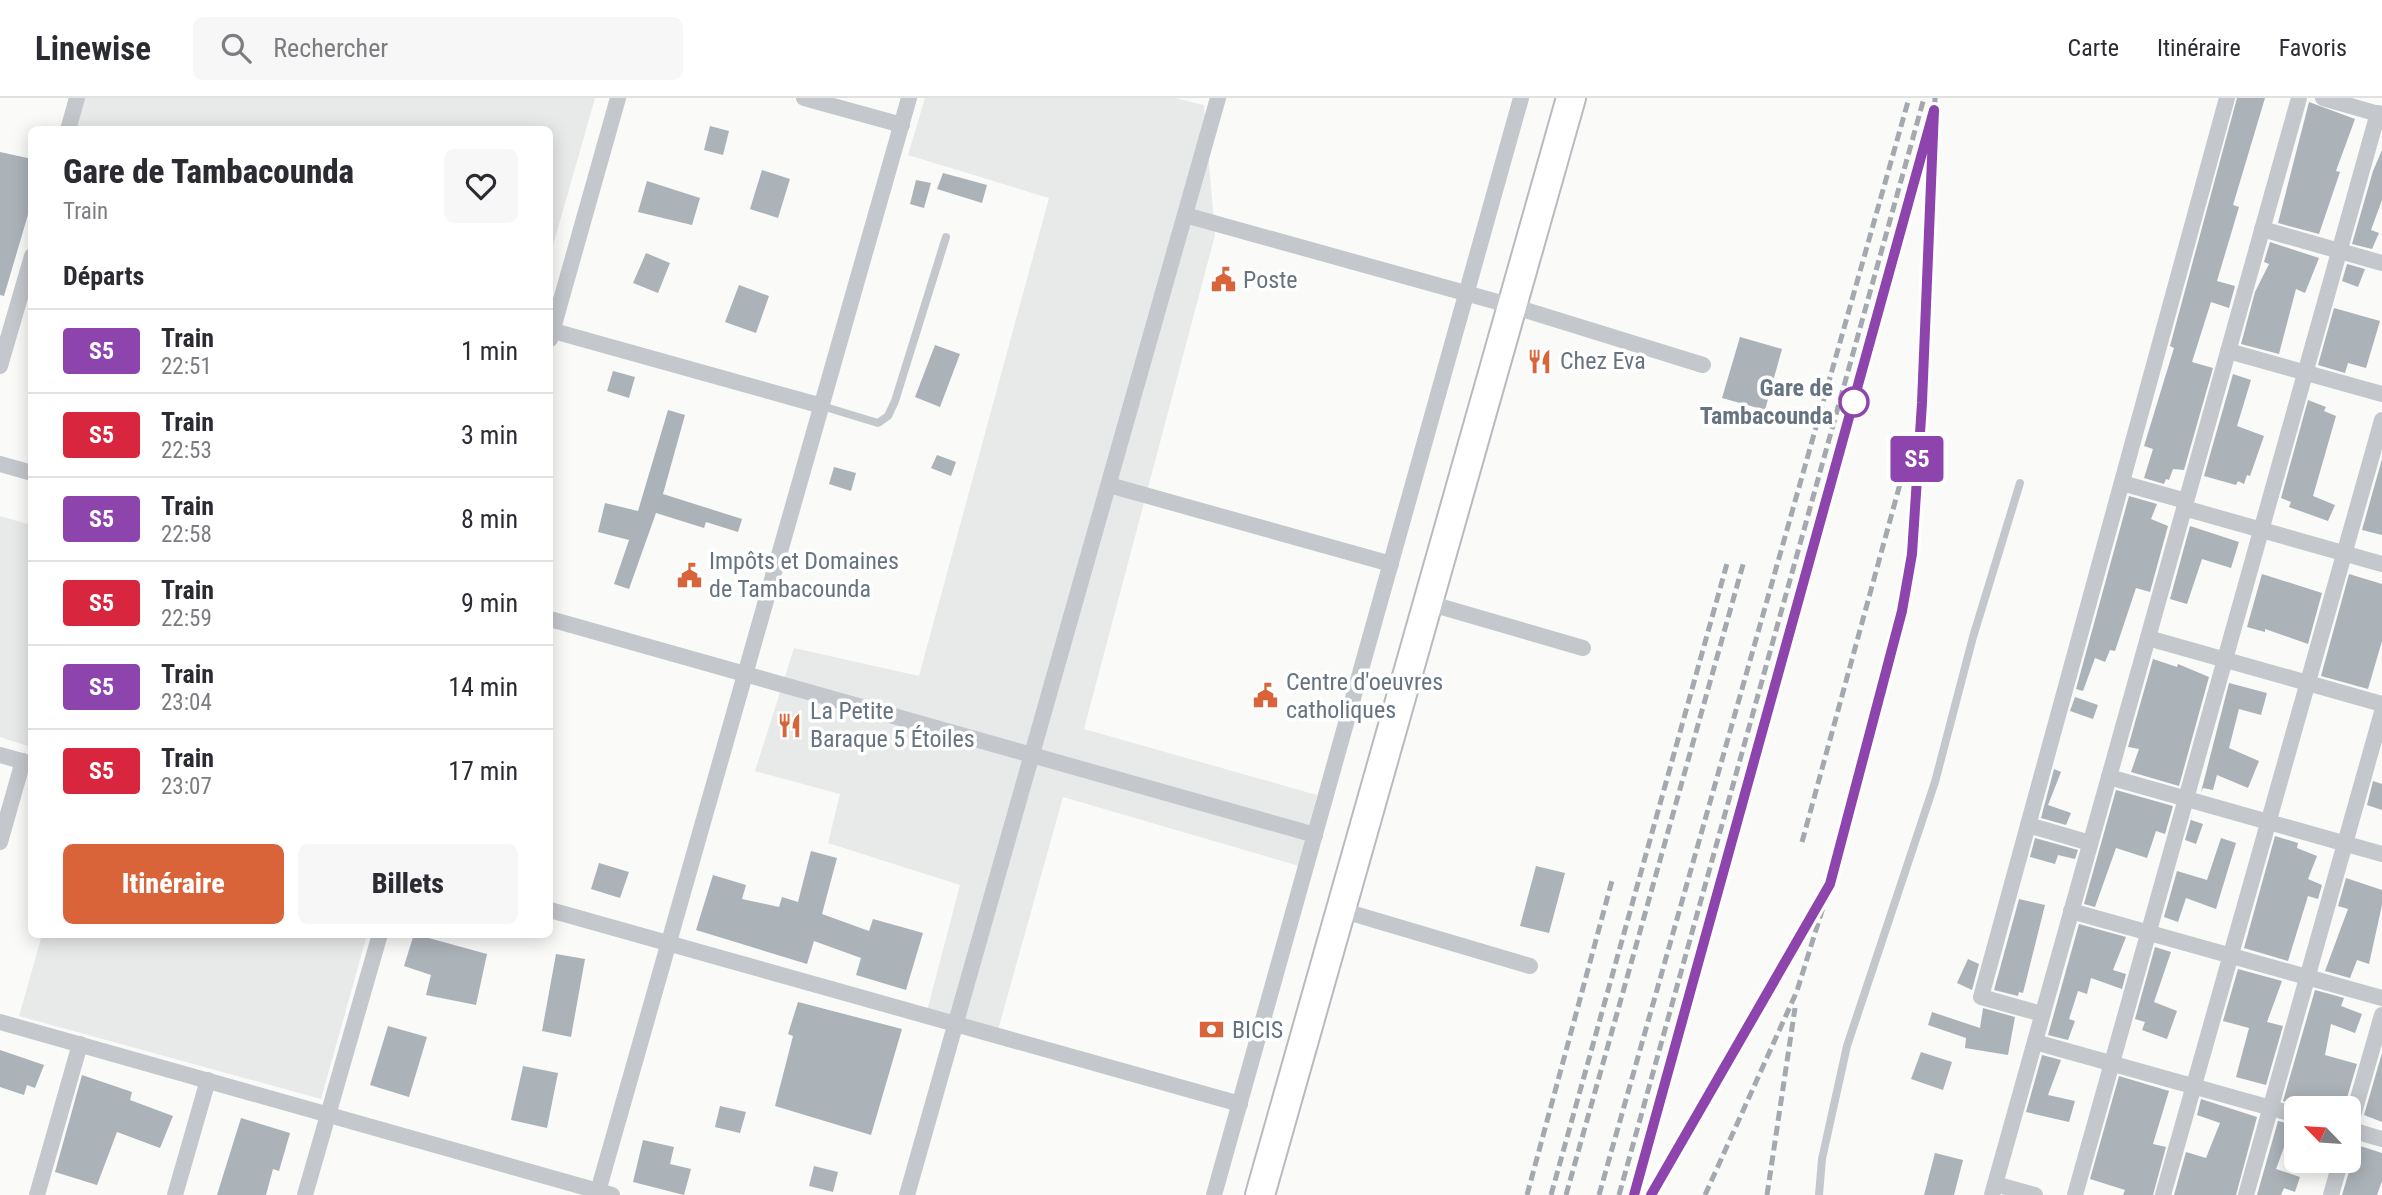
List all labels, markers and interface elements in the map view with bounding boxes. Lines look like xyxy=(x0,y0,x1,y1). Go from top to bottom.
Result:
search box xyxy=(193,17,683,80)
text: Linewise xyxy=(35,29,151,68)
icon: search xyxy=(217,29,255,67)
text: Rechercher xyxy=(273,33,388,63)
text: Carte xyxy=(2068,34,2119,62)
text: Itinéraire xyxy=(2157,34,2241,62)
text: Favoris xyxy=(2279,34,2347,62)
button: heart xyxy=(444,149,518,223)
text: Gare de Tambacounda xyxy=(63,152,354,191)
text: Train xyxy=(63,198,108,225)
text: Départs xyxy=(63,261,144,291)
public building icon: Poste xyxy=(1209,266,1237,294)
place label: Poste xyxy=(1243,266,1298,294)
text: Train xyxy=(161,323,214,353)
text: 1 min xyxy=(461,336,518,366)
text: S5 xyxy=(89,337,114,365)
restaurant icon: Chez Eva xyxy=(1526,347,1554,375)
place label: Chez Eva xyxy=(1560,347,1646,375)
text: 22:51 xyxy=(161,353,212,380)
place label: Gare de Tambacounda xyxy=(1700,374,1833,430)
marker: Gare de Tambacounda xyxy=(1839,387,1869,417)
text: Train xyxy=(161,407,214,437)
text: 3 min xyxy=(461,420,518,450)
text: S5 xyxy=(89,421,114,449)
line badge: S5 xyxy=(1885,436,1948,482)
text: 22:53 xyxy=(161,437,212,464)
text: S5 xyxy=(1904,445,1930,473)
text: Train xyxy=(161,491,214,521)
text: 8 min xyxy=(461,504,518,534)
text: S5 xyxy=(89,505,114,533)
text: 22:58 xyxy=(161,521,212,548)
place label: Impôts et Domaines de Tambacounda xyxy=(709,547,899,603)
public building icon: Impôts et Domaines de Tambacounda xyxy=(675,561,703,589)
text: Train xyxy=(161,575,214,605)
text: 9 min xyxy=(461,588,518,618)
text: S5 xyxy=(89,589,114,617)
text: 22:59 xyxy=(161,605,212,632)
text: Train xyxy=(161,659,214,689)
place label: Centre d'oeuvres catholiques xyxy=(1286,668,1443,724)
text: 14 min xyxy=(448,672,518,702)
text: S5 xyxy=(89,673,114,701)
public building icon: Centre d'oeuvres catholiques xyxy=(1252,682,1280,710)
text: 23:04 xyxy=(161,689,212,716)
place label: La Petite Baraque 5 Étoiles xyxy=(810,697,975,753)
restaurant icon: La Petite Baraque 5 Étoiles xyxy=(776,711,804,739)
text: Train xyxy=(161,743,214,773)
text: 17 min xyxy=(448,756,518,786)
text: S5 xyxy=(89,757,114,785)
text: 23:07 xyxy=(161,773,212,800)
button: Itinéraire xyxy=(63,844,284,924)
button: Billets xyxy=(298,844,518,924)
bank icon: BICIS xyxy=(1198,1016,1226,1044)
place label: BICIS xyxy=(1232,1016,1283,1044)
north arrow xyxy=(2284,1096,2361,1172)
map controls xyxy=(2284,1096,2361,1173)

